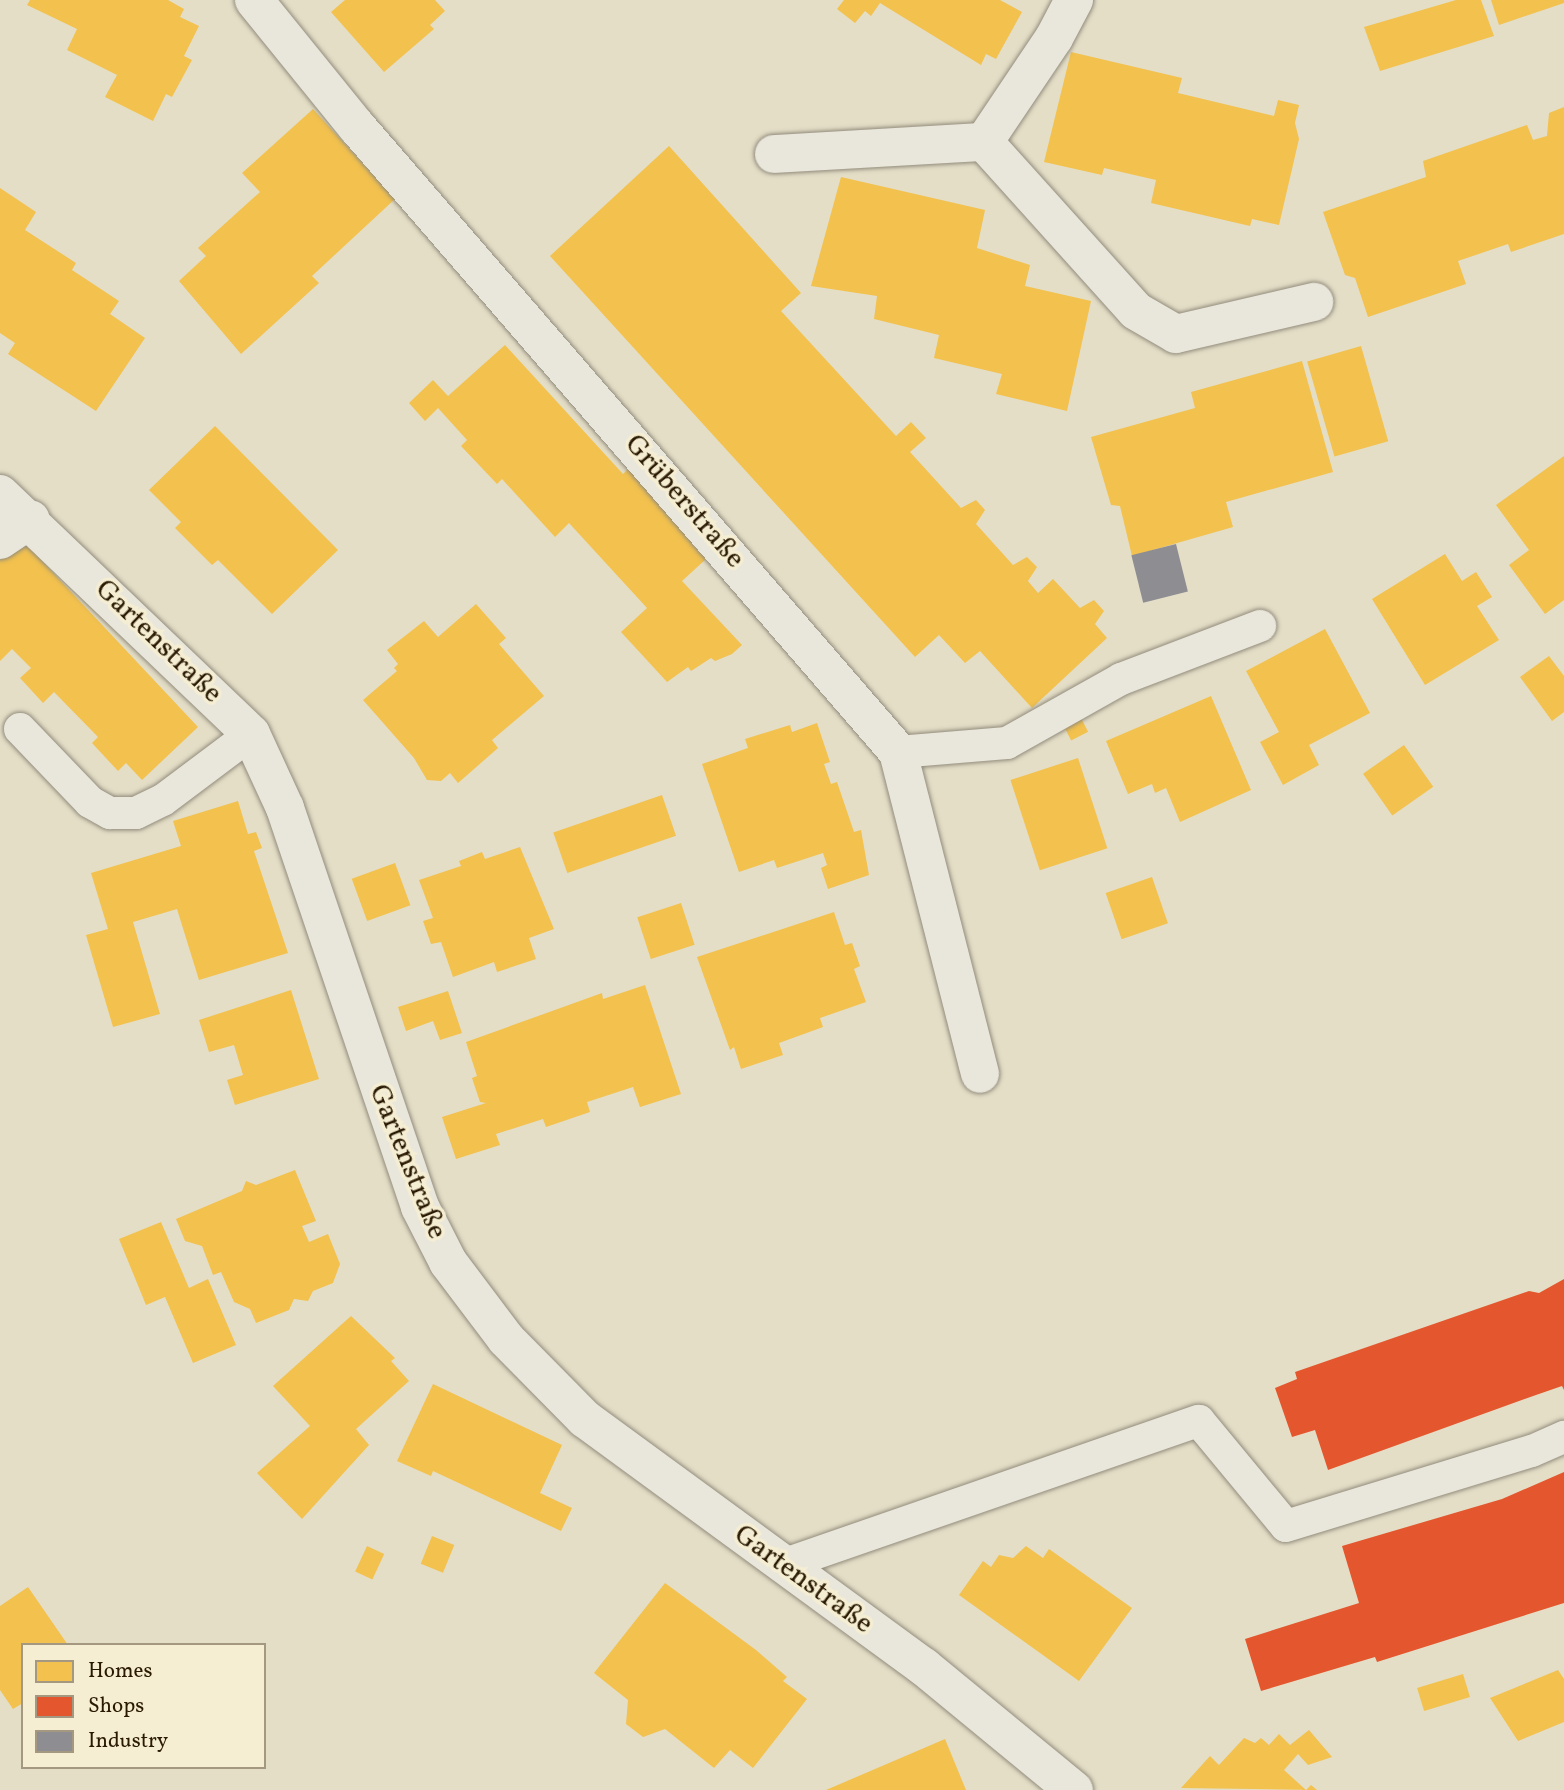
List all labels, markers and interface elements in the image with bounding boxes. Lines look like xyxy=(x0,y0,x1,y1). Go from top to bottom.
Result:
street label: Grüberstraße xyxy=(617,428,751,576)
street label: Gartenstraße xyxy=(88,573,228,711)
street label: Gartenstraße xyxy=(361,1080,453,1244)
street label: Gartenstraße xyxy=(727,1518,879,1642)
legend xyxy=(21,1643,266,1769)
text: Homes xyxy=(88,1657,153,1686)
text: Shops xyxy=(88,1692,144,1721)
text: Industry xyxy=(88,1727,168,1756)

